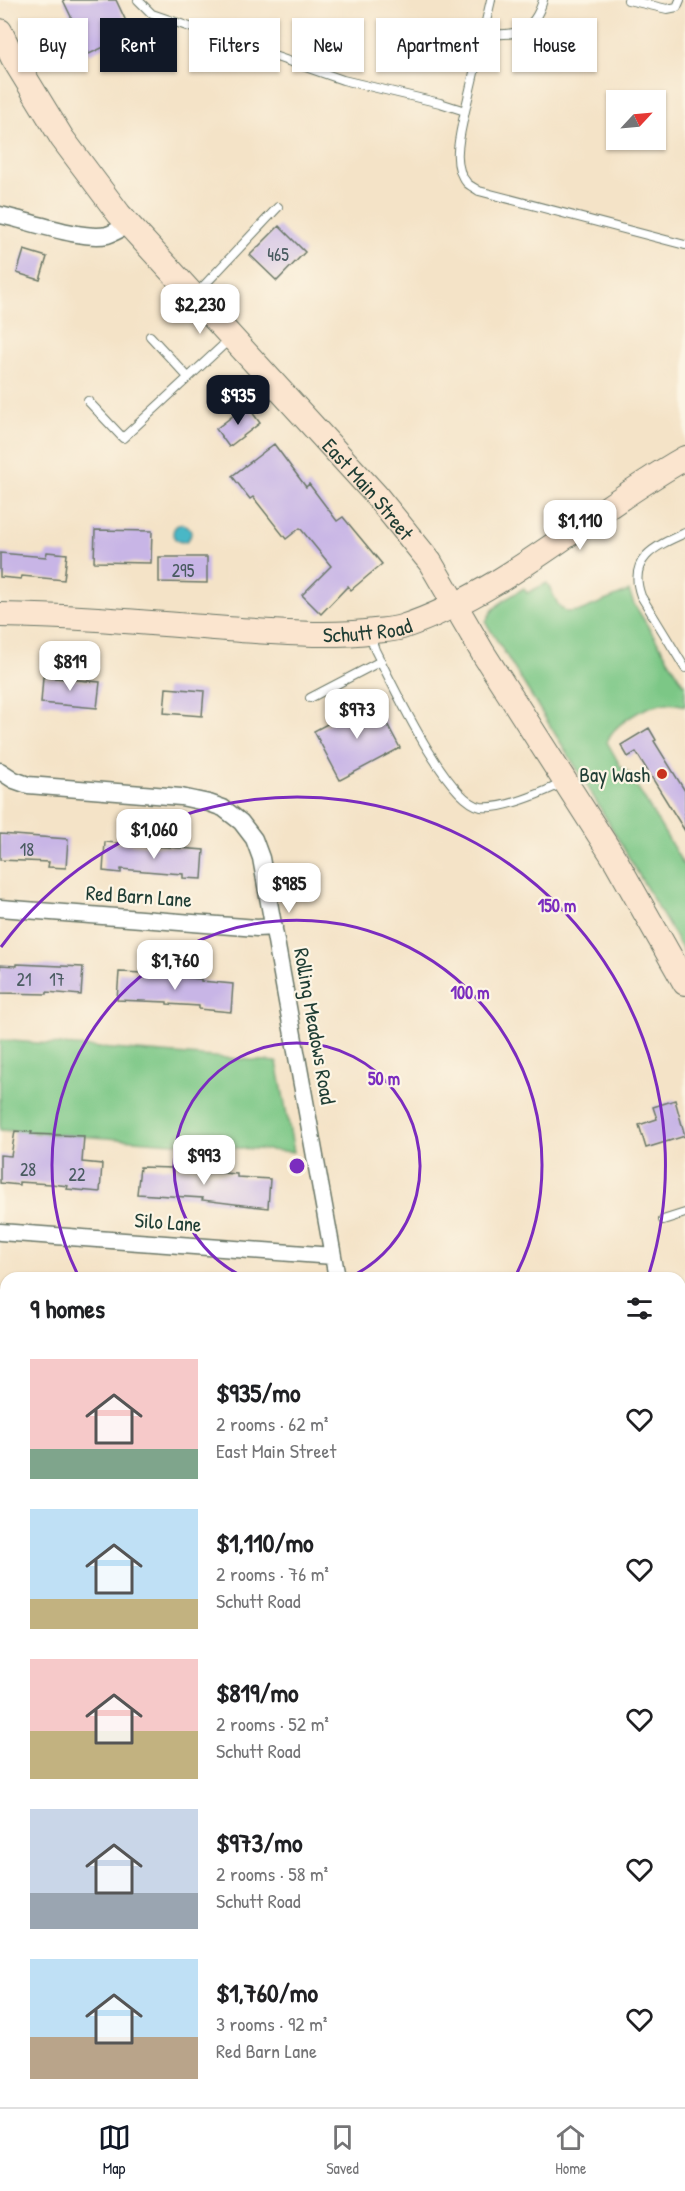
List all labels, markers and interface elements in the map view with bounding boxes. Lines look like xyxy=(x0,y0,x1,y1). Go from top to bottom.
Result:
chip: Buy xyxy=(18,18,88,72)
chip: Rent xyxy=(100,18,177,72)
chip: Filters xyxy=(189,18,280,72)
chip: New xyxy=(292,18,364,72)
chip: Apartment xyxy=(376,18,500,72)
chip: House xyxy=(512,18,597,72)
north arrow xyxy=(606,90,666,150)
map controls xyxy=(606,90,666,150)
house number: 465 xyxy=(267,242,289,267)
pin: $2,230 xyxy=(151,284,249,335)
text: $2,230 xyxy=(175,290,225,317)
pin: $935 xyxy=(202,375,274,426)
text: $935 xyxy=(221,381,255,408)
street label: East Main Street xyxy=(316,432,421,547)
pin: $1,110 xyxy=(531,500,629,551)
text: $1,110 xyxy=(558,506,602,533)
house number: 295 xyxy=(172,558,195,583)
street label: Schutt Road xyxy=(323,610,416,649)
pin: $819 xyxy=(34,641,106,692)
text: $819 xyxy=(53,647,87,674)
pin: $973 xyxy=(321,689,393,740)
text: $973 xyxy=(339,695,375,722)
place label: Bay Wash xyxy=(579,760,650,789)
marker: Bay Wash xyxy=(655,767,669,781)
pin: $1,060 xyxy=(105,809,203,860)
text: $1,060 xyxy=(130,815,178,842)
house number: 18 xyxy=(20,837,34,862)
pin: $985 xyxy=(253,863,325,914)
text: $985 xyxy=(272,869,306,896)
street label: Red Barn Lane xyxy=(85,878,193,914)
text: 150 m xyxy=(538,893,576,918)
pin: $1,760 xyxy=(126,940,224,991)
text: $1,760 xyxy=(151,946,199,973)
street label: Rolling Meadows Road xyxy=(287,946,343,1106)
house number: 21 xyxy=(17,967,31,992)
house number: 17 xyxy=(49,967,65,992)
text: 100 m xyxy=(450,980,490,1005)
text: 50 m xyxy=(368,1066,400,1091)
pin: $993 xyxy=(168,1135,240,1186)
text: $993 xyxy=(187,1141,221,1168)
centre of rings xyxy=(287,1156,307,1176)
house number: 28 xyxy=(20,1157,36,1182)
house number: 22 xyxy=(69,1162,86,1187)
street label: Silo Lane xyxy=(134,1205,202,1239)
text: 9 homes xyxy=(30,1291,105,1326)
icon: filters xyxy=(623,1292,656,1325)
text: $935/mo xyxy=(216,1375,301,1410)
icon: home xyxy=(78,1383,150,1455)
icon: heart xyxy=(623,1403,656,1436)
text: 2 rooms · 62 m² xyxy=(216,1410,328,1437)
text: East Main Street xyxy=(216,1437,336,1464)
text: $1,110/mo xyxy=(216,1525,314,1560)
icon: home xyxy=(78,1533,150,1605)
icon: heart xyxy=(623,1553,656,1586)
text: 2 rooms · 76 m² xyxy=(216,1560,329,1587)
text: Schutt Road xyxy=(216,1587,300,1614)
text: $819/mo xyxy=(216,1675,299,1710)
icon: home xyxy=(78,1683,150,1755)
icon: heart xyxy=(623,1703,656,1736)
text: 2 rooms · 52 m² xyxy=(216,1710,329,1737)
text: Schutt Road xyxy=(216,1737,300,1764)
text: $973/mo xyxy=(216,1825,302,1860)
icon: home xyxy=(78,1833,150,1905)
icon: heart xyxy=(623,1853,656,1886)
text: 2 rooms · 58 m² xyxy=(216,1860,328,1887)
text: Schutt Road xyxy=(216,1887,300,1914)
text: $1,760/mo xyxy=(216,1975,318,2010)
icon: home xyxy=(78,1983,150,2055)
icon: heart xyxy=(623,2003,656,2036)
text: 3 rooms · 92 m² xyxy=(216,2010,327,2037)
text: Red Barn Lane xyxy=(216,2037,317,2064)
tab: Map xyxy=(98,2121,131,2179)
tab: Saved xyxy=(326,2121,359,2179)
tab: Home xyxy=(554,2121,587,2179)

